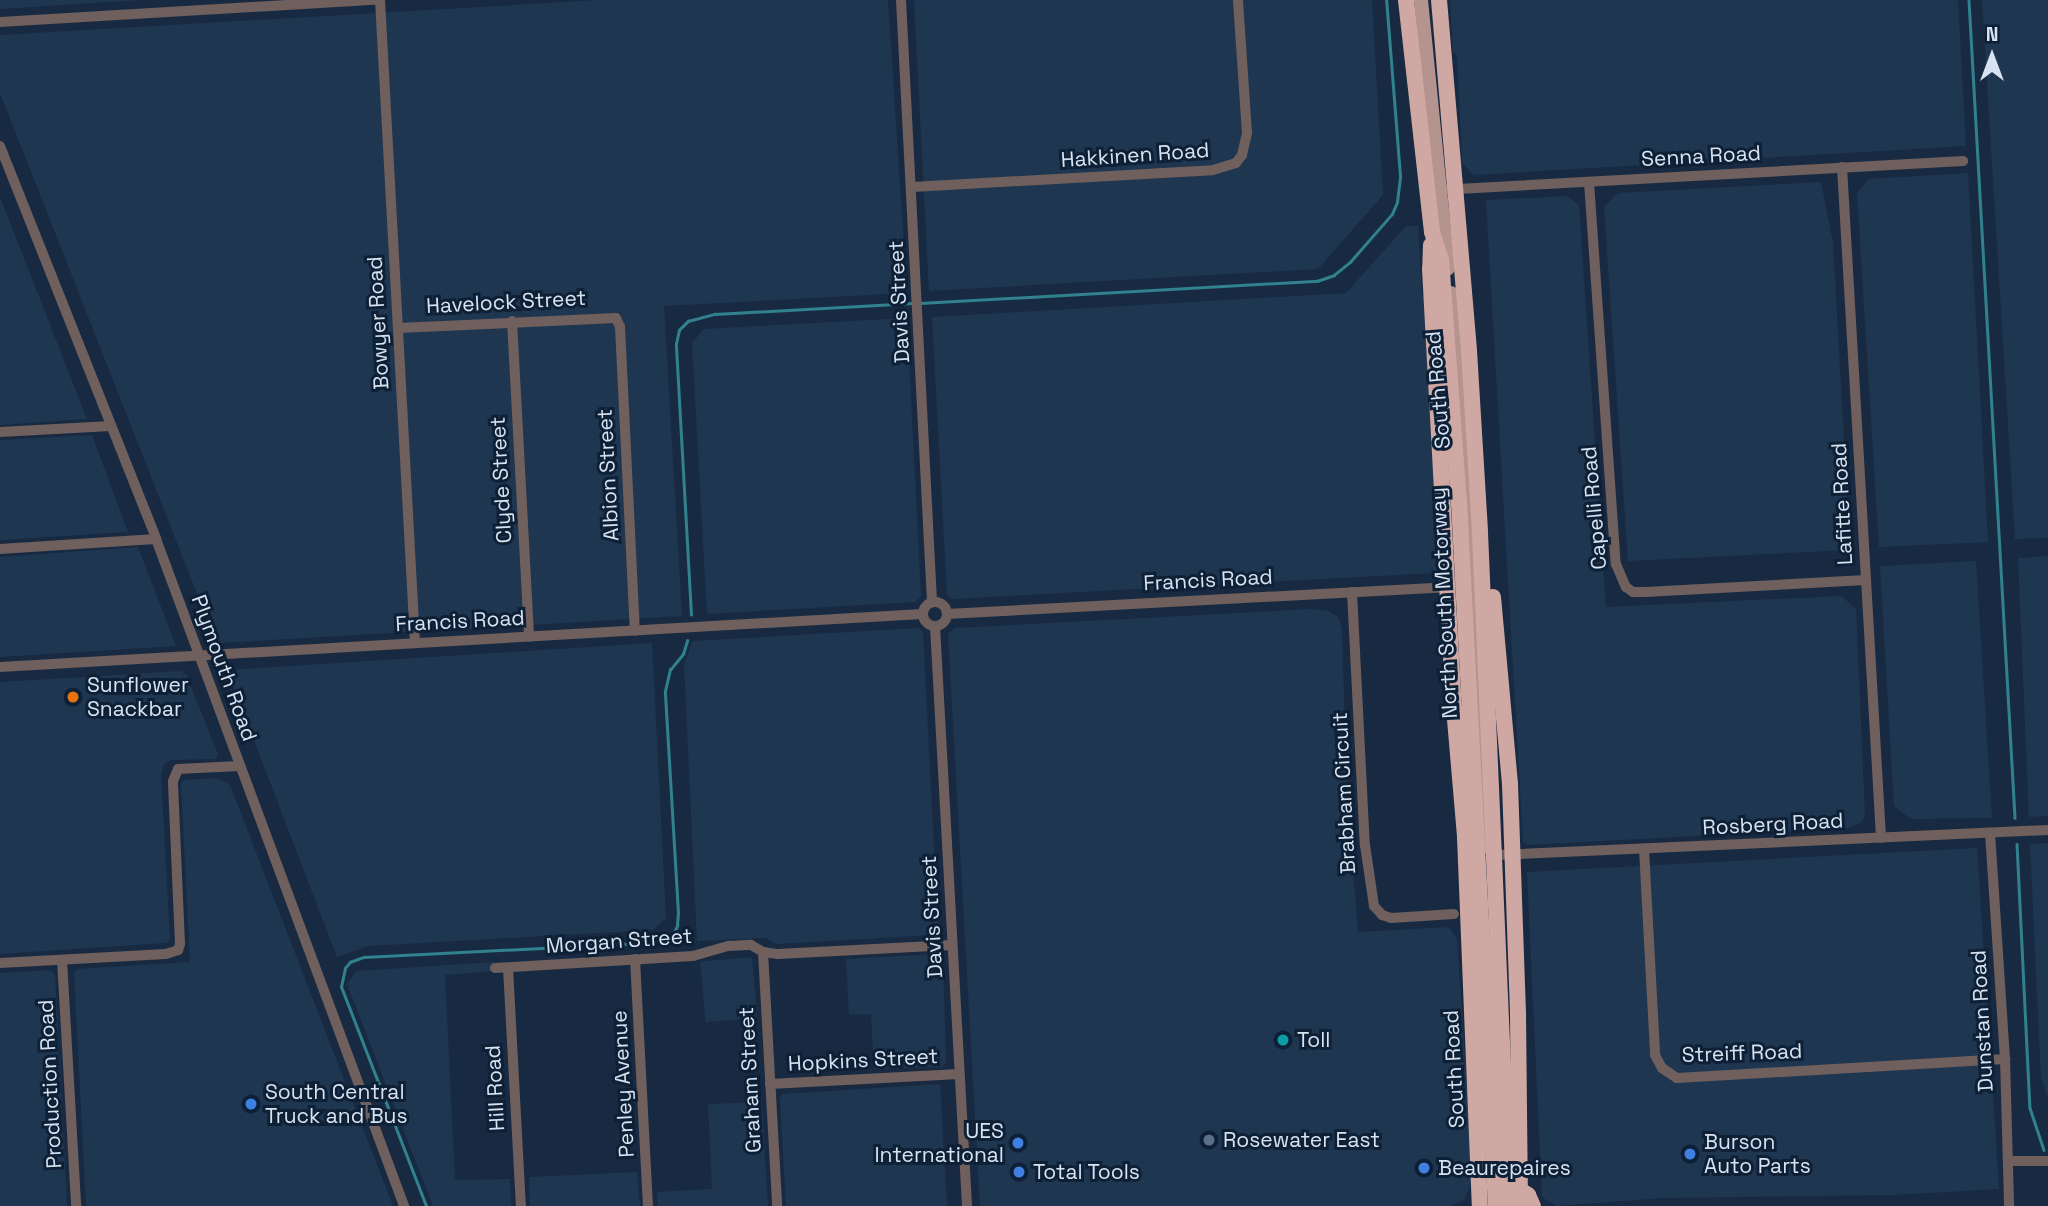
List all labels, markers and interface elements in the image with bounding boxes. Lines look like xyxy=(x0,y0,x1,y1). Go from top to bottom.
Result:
north arrow xyxy=(1957,21,2027,91)
text: N xyxy=(1986,22,1998,47)
street label: Hakkinen Road xyxy=(1060,137,1210,173)
street label: Senna Road xyxy=(1640,140,1762,172)
street label: Davis Street xyxy=(883,240,915,364)
street label: Bowyer Road xyxy=(362,256,394,390)
street label: Havelock Street xyxy=(425,285,587,319)
street label: South Road xyxy=(1420,330,1456,450)
street label: Albion Street xyxy=(592,408,624,542)
street label: Clyde Street xyxy=(485,416,517,544)
street label: Lafitte Road xyxy=(1826,442,1858,566)
street label: Capelli Road xyxy=(1576,445,1612,571)
street label: North South Motorway xyxy=(1425,487,1463,719)
street label: Francis Road xyxy=(1143,564,1273,596)
street label: Plymouth Road xyxy=(186,591,262,745)
street label: Francis Road xyxy=(395,605,525,637)
place label: Sunflower Snackbar xyxy=(87,672,189,722)
marker: Sunflower Snackbar xyxy=(65,689,81,705)
street label: Brabham Circuit xyxy=(1327,712,1361,874)
street label: Rosberg Road xyxy=(1702,808,1844,840)
street label: Davis Street xyxy=(916,855,948,979)
street label: Morgan Street xyxy=(545,923,693,959)
street label: Dunstan Road xyxy=(1966,949,1998,1093)
street label: Production Road xyxy=(33,999,67,1169)
street label: Graham Street xyxy=(734,1006,766,1154)
street label: South Road xyxy=(1438,1009,1470,1129)
street label: Penley Avenue xyxy=(607,1010,639,1158)
place label: Toll xyxy=(1297,1027,1331,1053)
marker: Toll xyxy=(1275,1032,1291,1048)
street label: Streiff Road xyxy=(1681,1038,1803,1068)
street label: Hopkins Street xyxy=(787,1043,939,1077)
street label: Hill Road xyxy=(480,1044,510,1132)
place label: South Central Truck and Bus xyxy=(265,1079,407,1129)
marker: South Central Truck and Bus xyxy=(243,1096,259,1112)
place label: UES International xyxy=(875,1118,1004,1168)
place label: Rosewater East xyxy=(1223,1127,1380,1153)
place label: Burson Auto Parts xyxy=(1704,1129,1811,1179)
marker: Rosewater East xyxy=(1201,1132,1217,1148)
marker: UES International xyxy=(1010,1135,1026,1151)
marker: Burson Auto Parts xyxy=(1682,1146,1698,1162)
place label: Beaurepaires xyxy=(1438,1155,1571,1181)
place label: Total Tools xyxy=(1033,1159,1140,1185)
marker: Beaurepaires xyxy=(1416,1160,1432,1176)
marker: Total Tools xyxy=(1011,1164,1027,1180)

